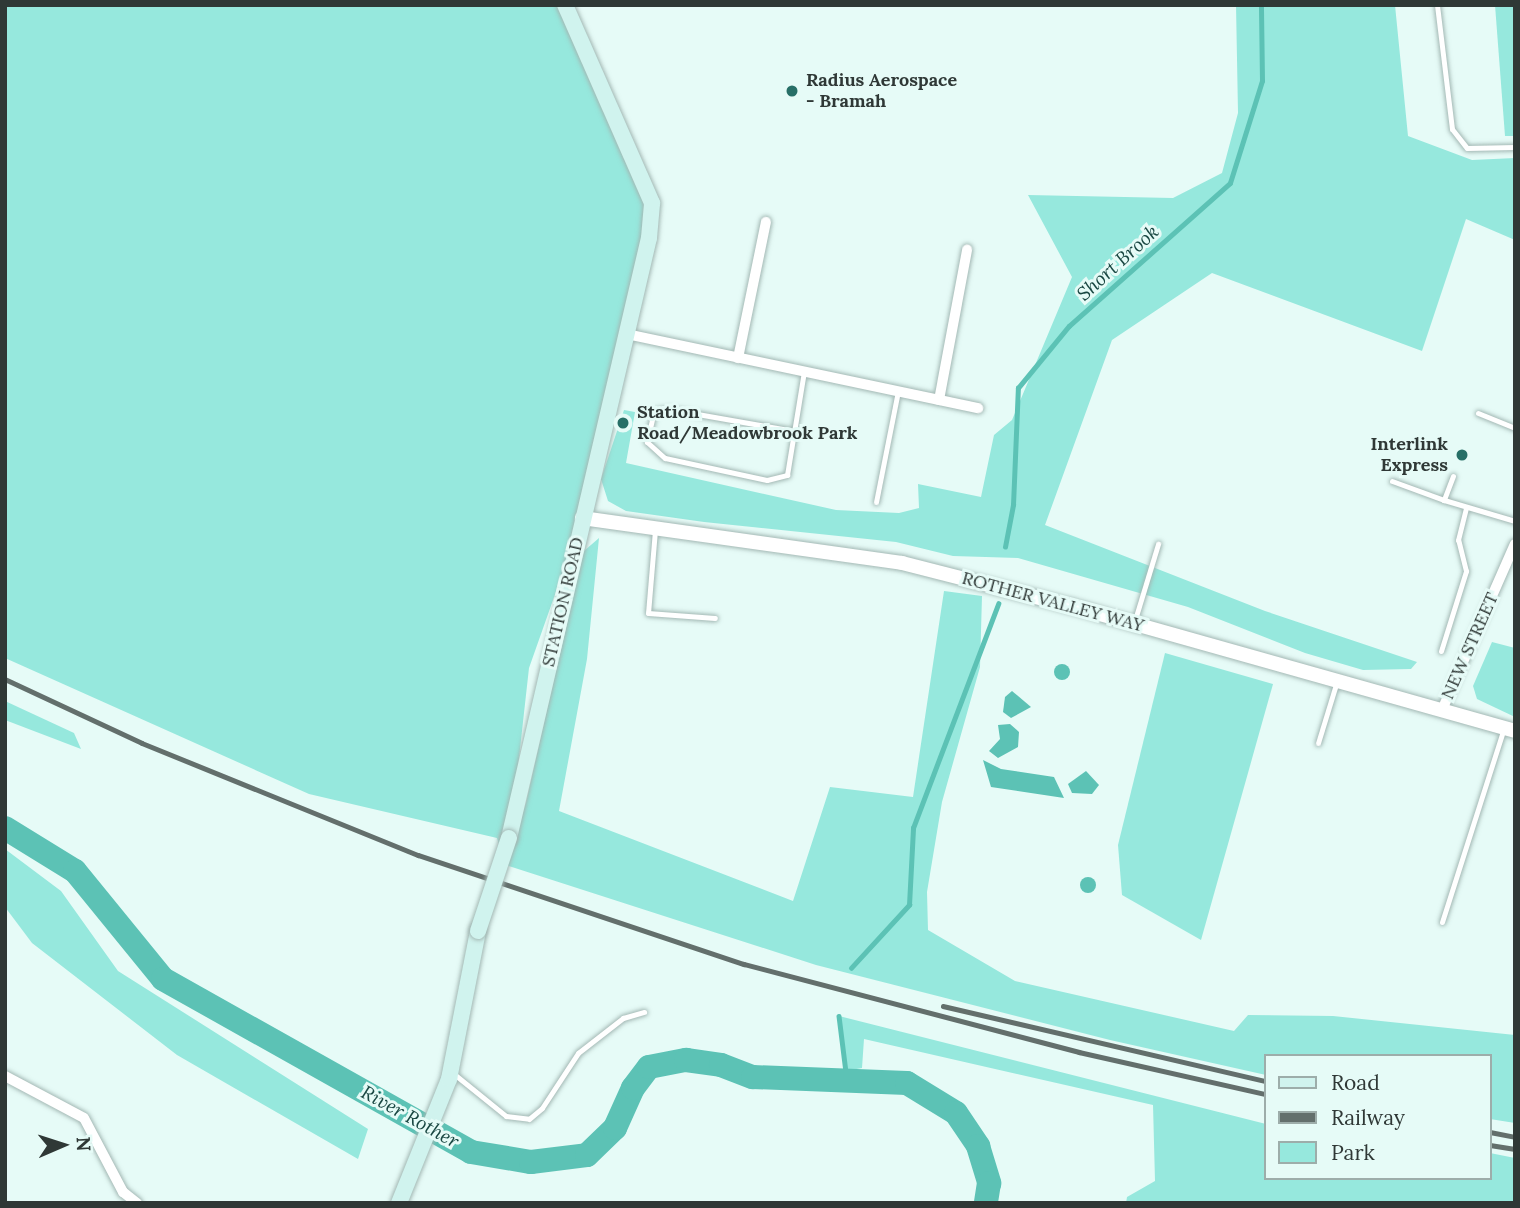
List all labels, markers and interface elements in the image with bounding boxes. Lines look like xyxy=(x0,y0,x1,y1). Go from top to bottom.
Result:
place label: Radius Aerospace - Bramah xyxy=(806,70,957,112)
marker: Radius Aerospace - Bramah xyxy=(784,83,800,99)
water label: Short Brook xyxy=(1072,220,1164,306)
place label: Station Road/Meadowbrook Park xyxy=(637,402,857,444)
marker: Station Road/Meadowbrook Park xyxy=(615,415,631,431)
place label: Interlink Express xyxy=(1371,434,1448,476)
marker: Interlink Express xyxy=(1454,447,1470,463)
street label: STATION ROAD xyxy=(538,535,588,669)
street label: ROTHER VALLEY WAY xyxy=(960,567,1146,637)
street label: NEW STREET xyxy=(1437,589,1503,703)
legend xyxy=(1264,1054,1492,1180)
text: Road xyxy=(1331,1069,1380,1096)
water label: River Rother xyxy=(357,1081,463,1153)
text: Railway xyxy=(1331,1104,1405,1131)
north arrow xyxy=(28,1110,98,1180)
text: N xyxy=(72,1136,96,1152)
text: Park xyxy=(1331,1139,1375,1166)

